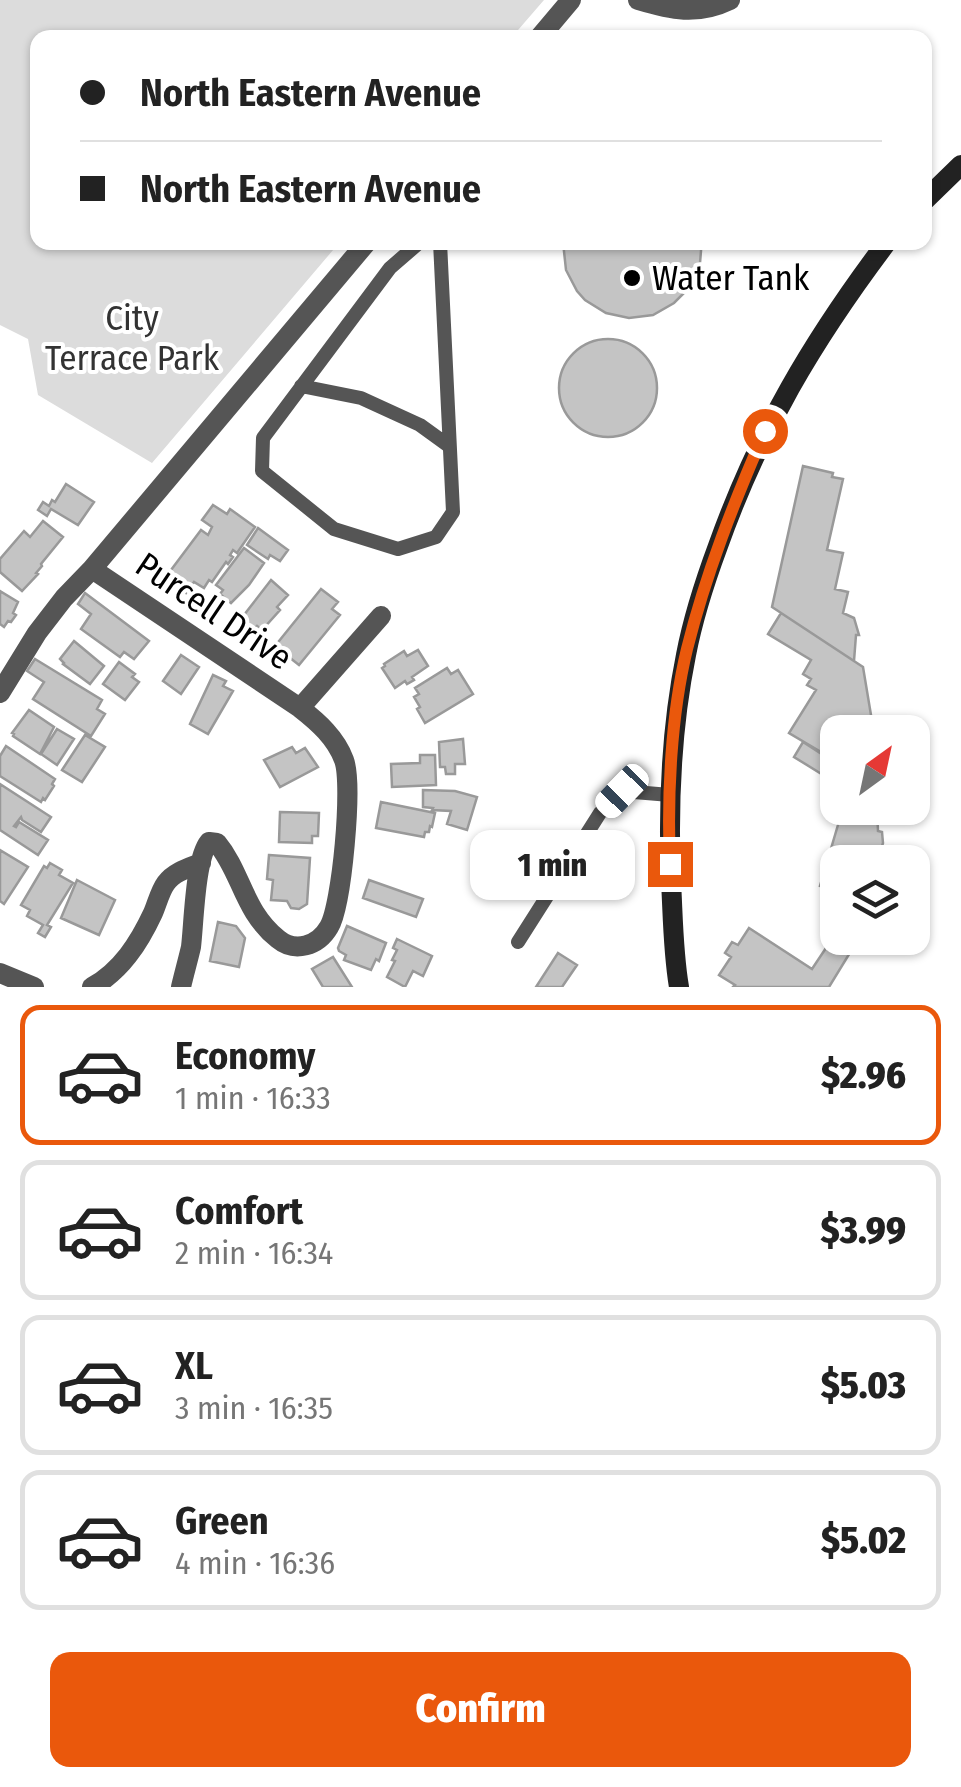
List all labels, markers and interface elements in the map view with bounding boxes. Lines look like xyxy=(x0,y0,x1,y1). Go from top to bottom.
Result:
text: North Eastern Avenue xyxy=(140,70,481,116)
text: North Eastern Avenue xyxy=(140,166,481,212)
place label: Water Tank xyxy=(652,257,810,299)
marker: Water Tank xyxy=(621,267,643,289)
park label: City Terrace Park xyxy=(45,297,220,379)
route start xyxy=(743,409,788,454)
street label: Purcell Drive xyxy=(128,543,300,679)
north arrow xyxy=(820,715,930,825)
map controls xyxy=(820,715,930,955)
car xyxy=(590,759,654,823)
callout: 1 min xyxy=(470,829,635,899)
route end xyxy=(648,842,693,887)
button: layers xyxy=(820,845,930,955)
text: 1 min xyxy=(518,846,587,884)
icon: car xyxy=(55,1030,145,1120)
text: Economy xyxy=(175,1033,315,1079)
text: $2.96 xyxy=(821,1052,906,1098)
text: 1 min · 16:33 xyxy=(175,1079,331,1117)
icon: car xyxy=(55,1185,145,1275)
text: Comfort xyxy=(175,1188,303,1234)
text: $3.99 xyxy=(820,1207,906,1253)
text: 2 min · 16:34 xyxy=(175,1234,333,1272)
icon: car xyxy=(55,1340,145,1430)
text: XL xyxy=(175,1343,213,1389)
text: $5.03 xyxy=(821,1362,906,1408)
text: 3 min · 16:35 xyxy=(175,1389,333,1427)
icon: car xyxy=(55,1495,145,1585)
text: Green xyxy=(175,1498,269,1544)
text: $5.02 xyxy=(821,1517,906,1563)
text: 4 min · 16:36 xyxy=(175,1544,335,1582)
button: Confirm xyxy=(50,1652,911,1767)

